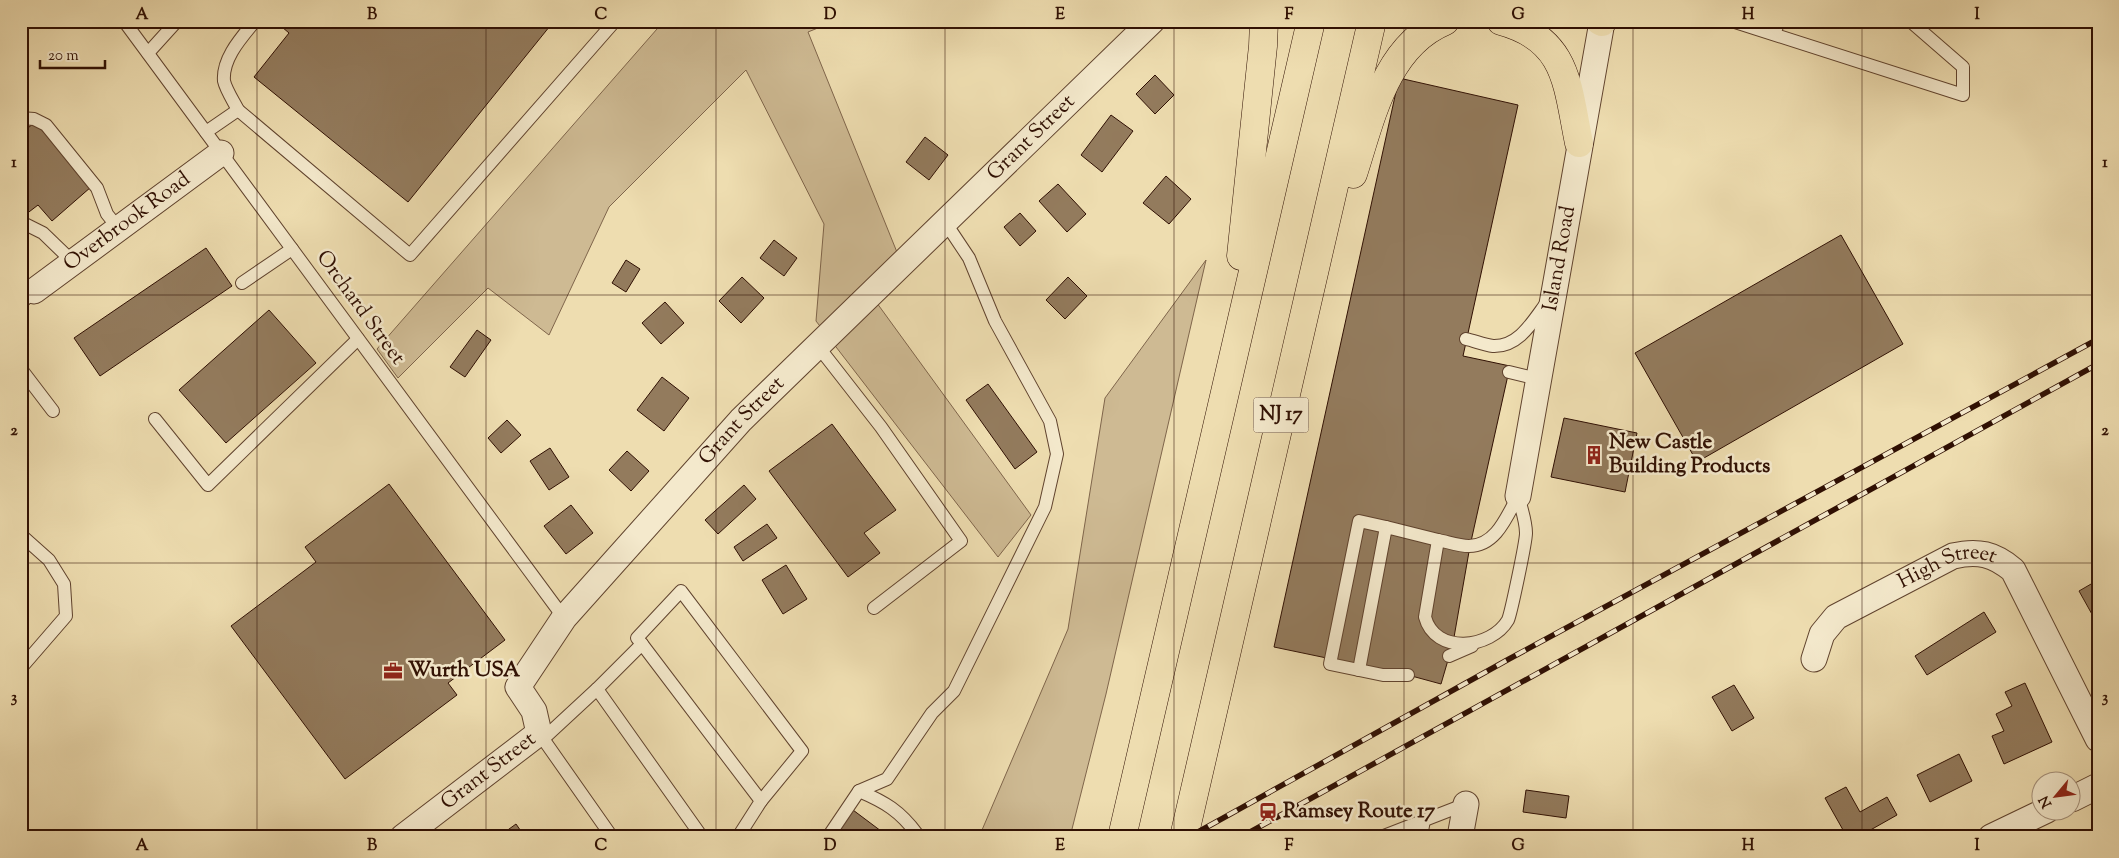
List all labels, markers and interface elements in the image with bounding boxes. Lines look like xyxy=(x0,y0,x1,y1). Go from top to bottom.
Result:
text: A xyxy=(136,4,149,27)
text: B xyxy=(367,4,377,27)
text: C xyxy=(595,4,608,27)
text: D xyxy=(824,4,837,27)
text: E xyxy=(1055,4,1065,27)
text: F xyxy=(1285,4,1294,27)
text: G xyxy=(1511,4,1525,27)
text: H xyxy=(1742,4,1755,27)
text: I xyxy=(1974,4,1980,27)
scale bar xyxy=(40,38,105,70)
text: 20 m xyxy=(48,46,79,67)
street label: Grant Street xyxy=(981,88,1082,188)
text: 1 xyxy=(11,152,17,175)
text: 1 xyxy=(2102,152,2108,175)
street label: Overbrook Road xyxy=(58,165,197,279)
street label: Island Road xyxy=(1536,204,1584,314)
street label: Orchard Street xyxy=(308,244,412,372)
street label: Grant Street xyxy=(692,370,792,472)
road number: NJ 17 xyxy=(1254,398,1308,432)
text: 2 xyxy=(10,420,18,443)
text: 2 xyxy=(2101,420,2109,443)
place label: New Castle Building Products xyxy=(1609,428,1770,482)
building icon: New Castle Building Products xyxy=(1583,444,1605,466)
street label: High Street xyxy=(1893,538,2001,597)
place label: Wurth USA xyxy=(408,656,521,686)
office icon: Wurth USA xyxy=(382,660,404,682)
text: 3 xyxy=(11,687,18,710)
text: 3 xyxy=(2102,687,2109,710)
street label: Grant Street xyxy=(435,725,543,818)
north arrow xyxy=(2032,770,2082,820)
text: N xyxy=(2035,792,2058,811)
place label: Ramsey Route 17 xyxy=(1283,797,1435,827)
station icon: Ramsey Route 17 xyxy=(1257,801,1279,823)
text: A xyxy=(136,835,149,858)
text: B xyxy=(367,835,377,858)
text: C xyxy=(595,835,608,858)
text: D xyxy=(824,835,837,858)
text: E xyxy=(1055,835,1065,858)
text: F xyxy=(1285,835,1294,858)
text: G xyxy=(1511,835,1525,858)
text: H xyxy=(1742,835,1755,858)
text: I xyxy=(1974,835,1980,858)

